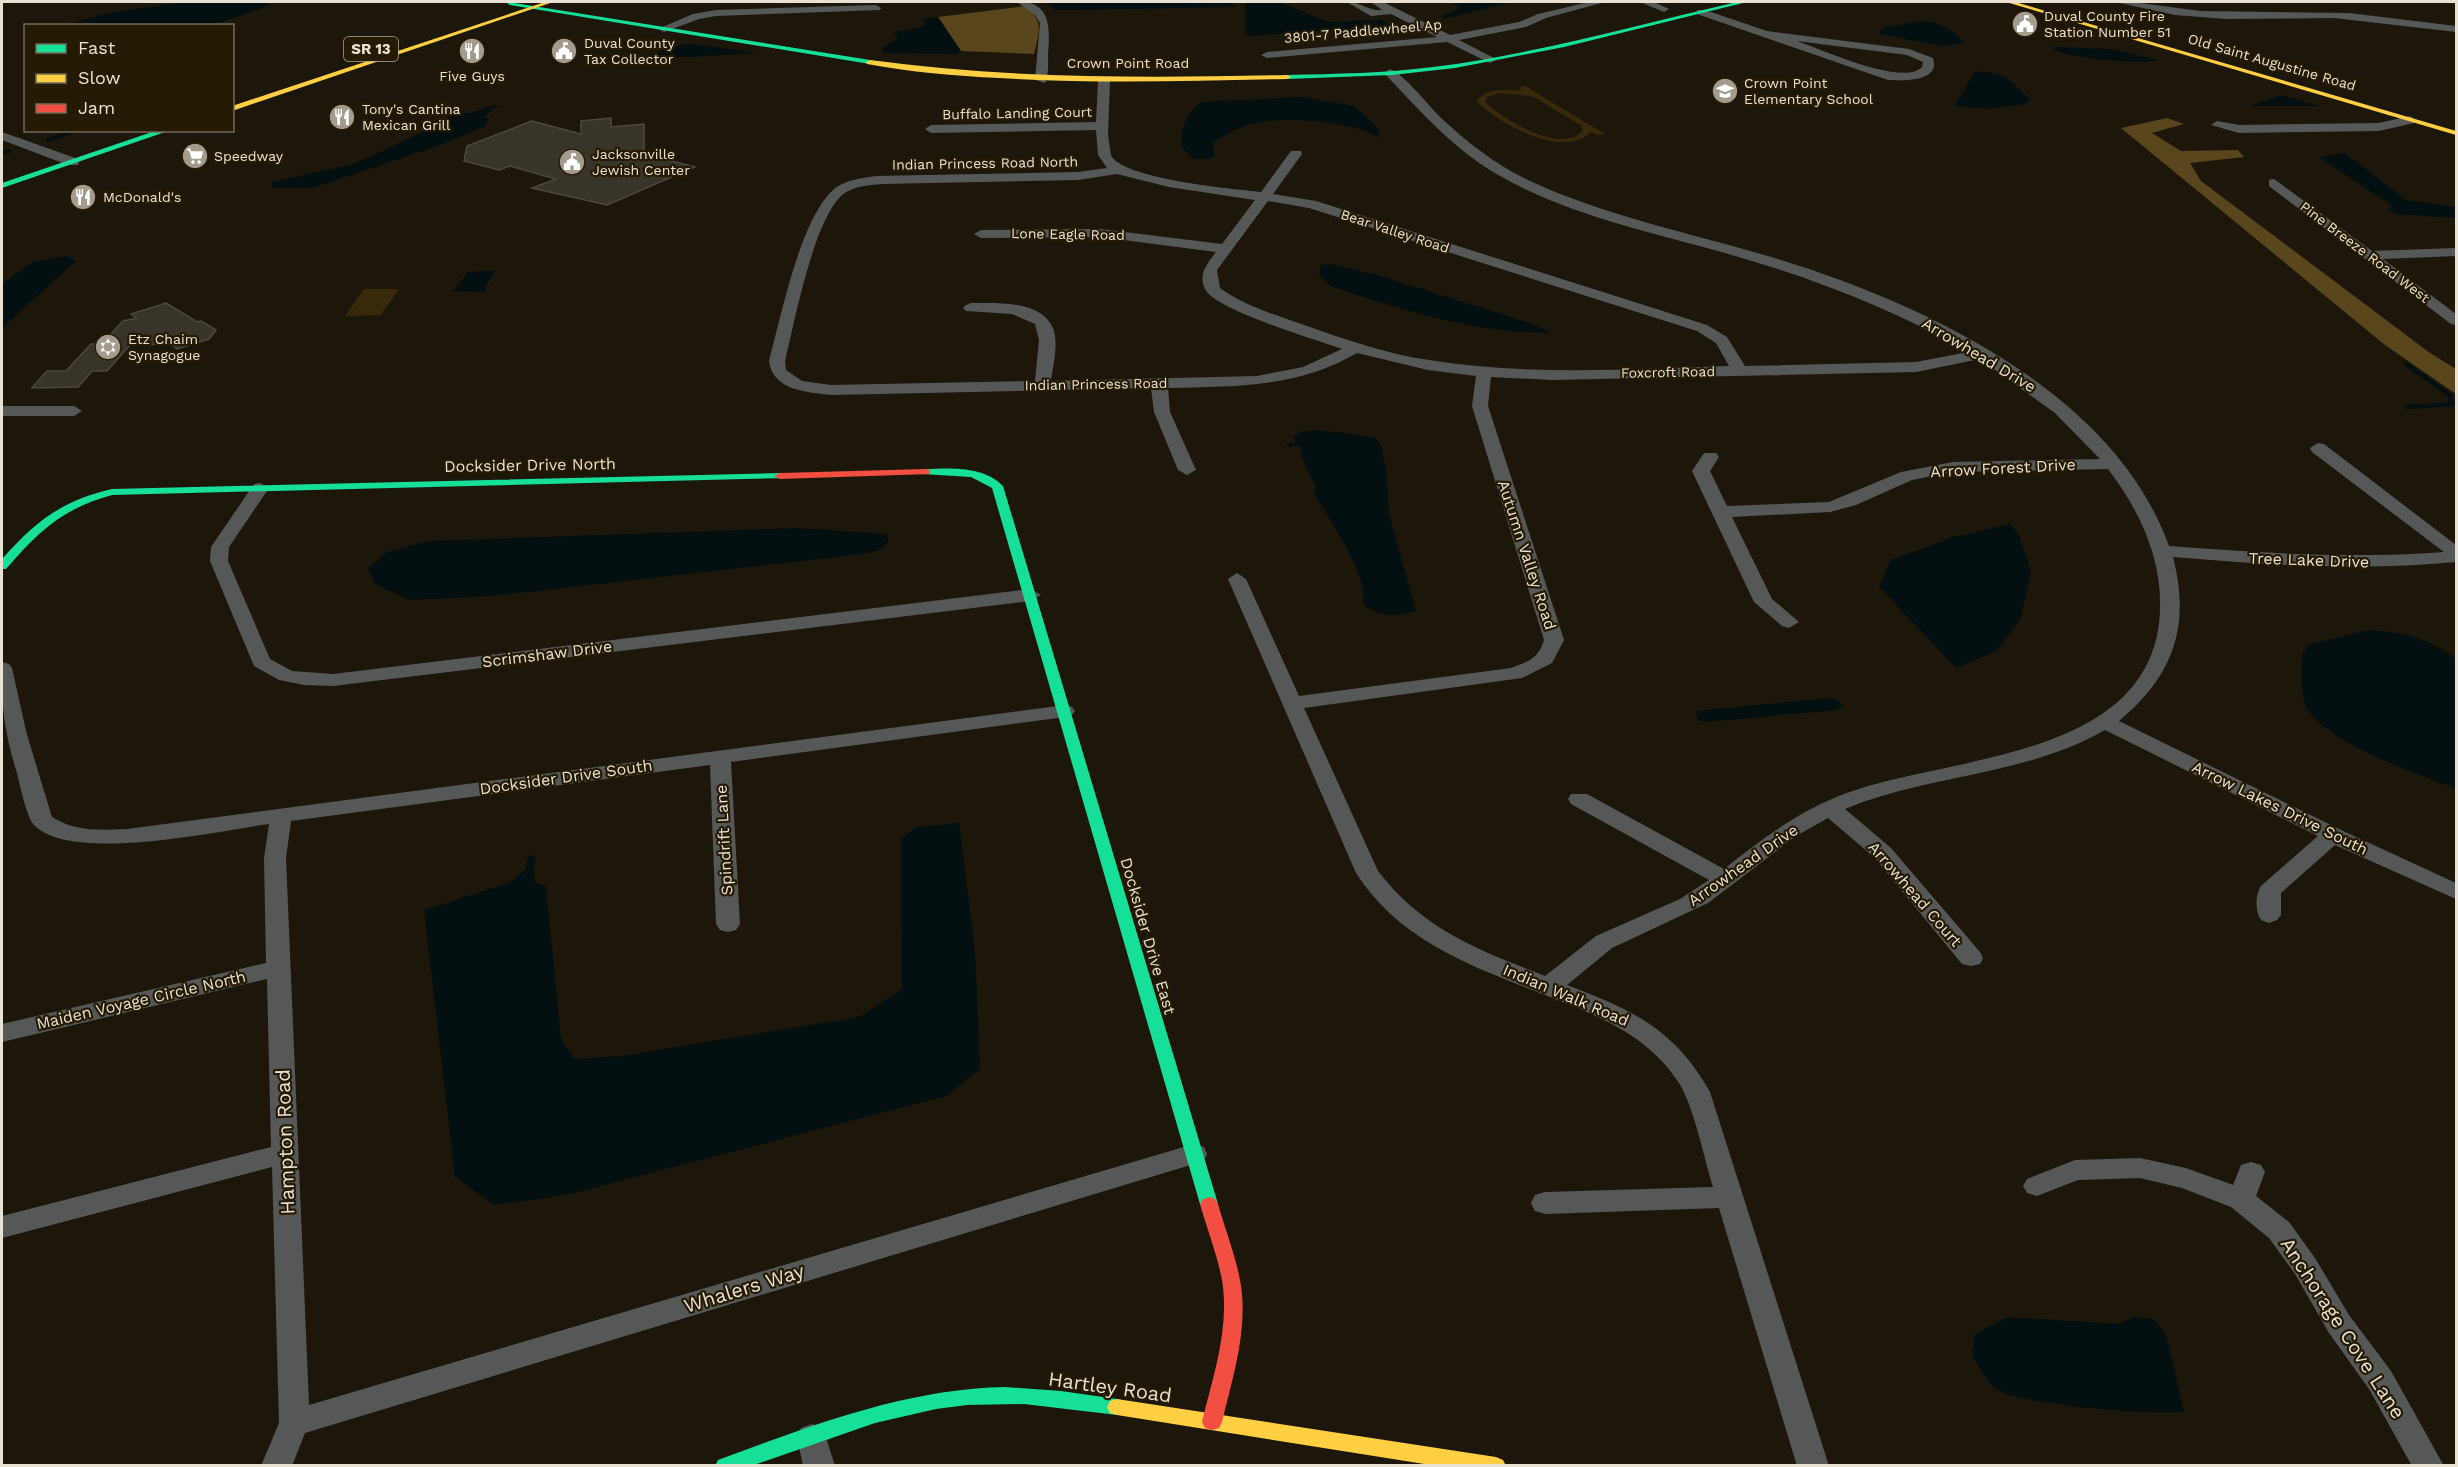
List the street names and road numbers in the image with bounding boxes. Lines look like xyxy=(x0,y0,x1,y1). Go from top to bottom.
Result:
street label: 3801-7 Paddlewheel Ap xyxy=(1283,16,1443,46)
street label: Old Saint Augustine Road xyxy=(2186,30,2358,94)
road number: SR 13 xyxy=(344,37,398,61)
street label: Crown Point Road xyxy=(1067,55,1189,71)
street label: Buffalo Landing Court xyxy=(942,104,1092,122)
street label: Indian Princess Road North xyxy=(892,153,1078,173)
street label: Pine Breeze Road West xyxy=(2297,198,2433,306)
street label: Bear Valley Road xyxy=(1339,206,1451,256)
street label: Lone Eagle Road xyxy=(1011,225,1125,243)
street label: Arrowhead Drive xyxy=(1919,313,2039,397)
street label: Foxcroft Road xyxy=(1621,363,1715,381)
street label: Indian Princess Road xyxy=(1024,375,1168,393)
street label: Docksider Drive North xyxy=(444,454,616,476)
street label: Arrow Forest Drive xyxy=(1930,455,2076,481)
street label: Autumn Valley Road xyxy=(1494,478,1560,632)
street label: Tree Lake Drive xyxy=(2248,548,2370,572)
street label: Scrimshaw Drive xyxy=(481,637,613,671)
street label: Docksider Drive South xyxy=(478,755,654,799)
street label: Arrow Lakes Drive South xyxy=(2189,757,2371,859)
street label: Spindrift Lane xyxy=(712,784,736,896)
street label: Arrowhead Drive xyxy=(1684,820,1802,910)
street label: Arrowhead Court xyxy=(1864,838,1966,951)
street label: Docksider Drive East xyxy=(1117,855,1180,1017)
street label: Indian Walk Road xyxy=(1500,960,1632,1030)
street label: Maiden Voyage Circle North xyxy=(35,967,247,1033)
street label: Hampton Road xyxy=(270,1069,300,1215)
street label: Anchorage Cove Lane xyxy=(2275,1233,2411,1423)
street label: Whalers Way xyxy=(681,1258,808,1318)
street label: Hartley Road xyxy=(1047,1366,1173,1408)

